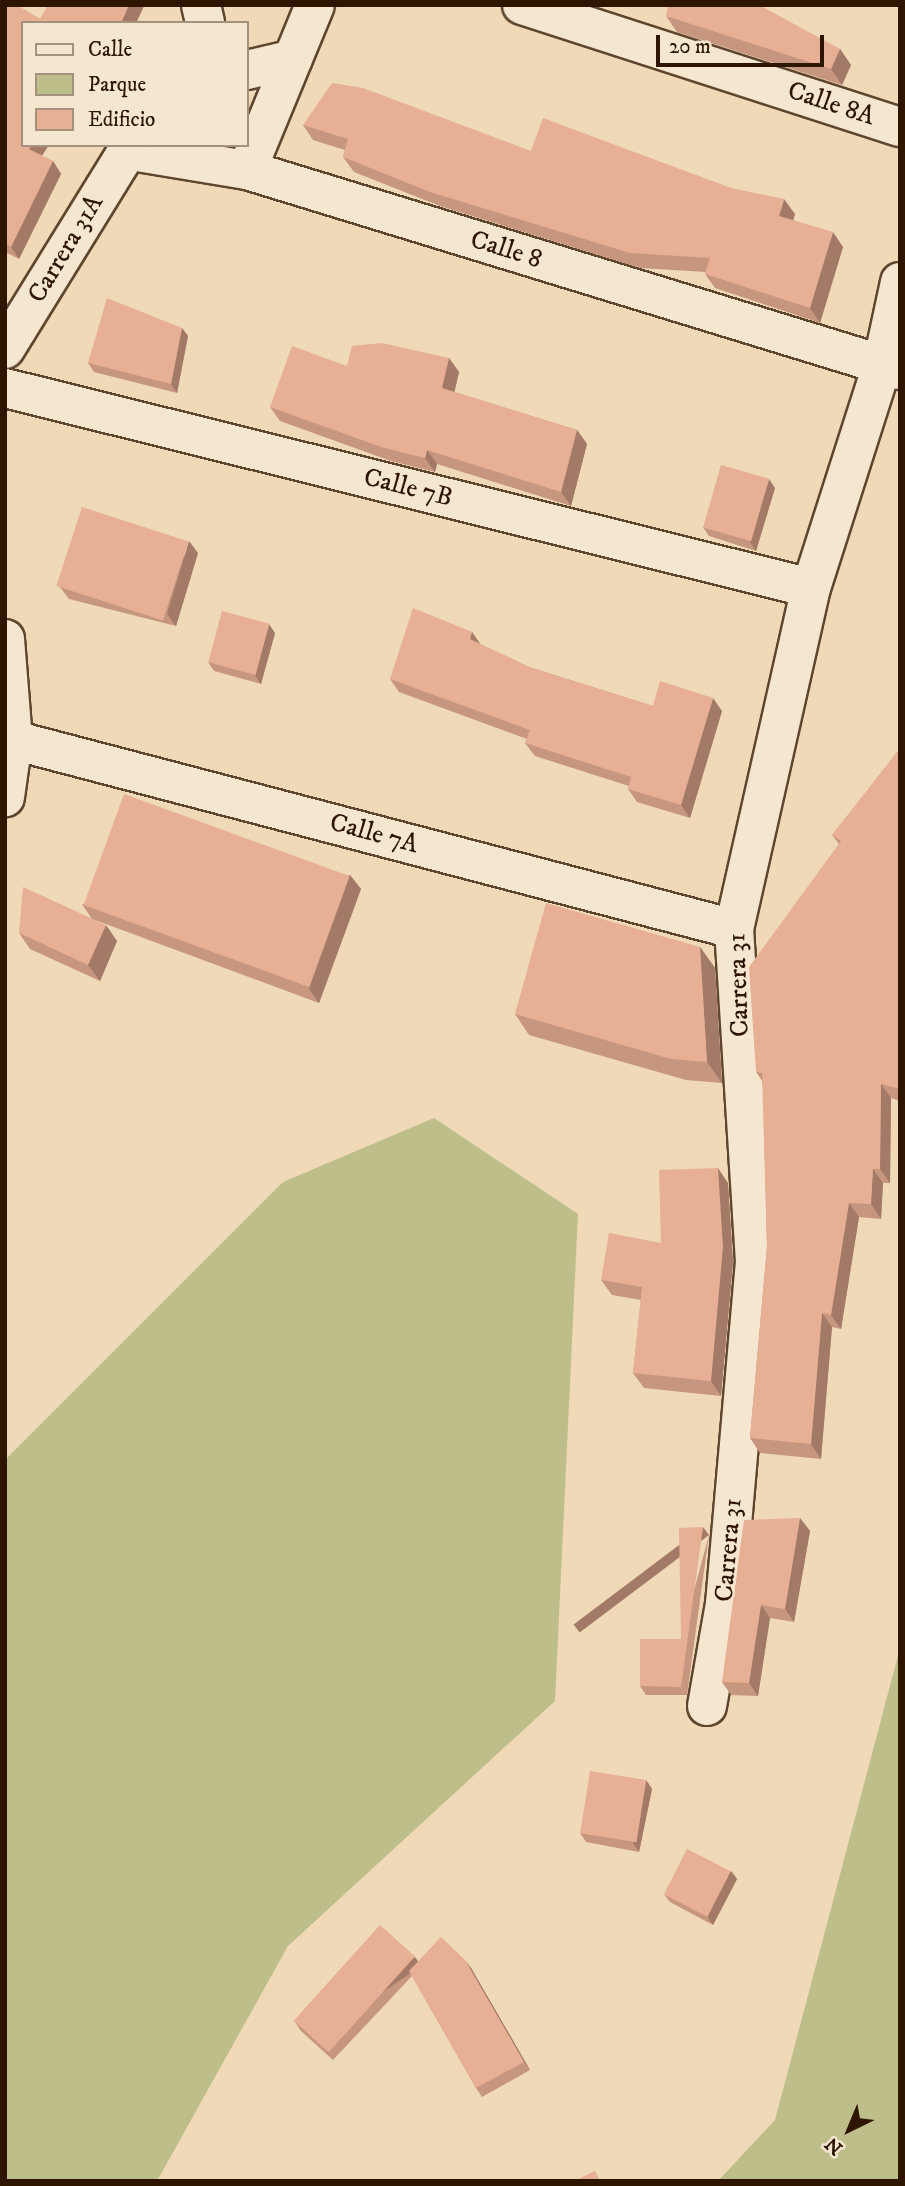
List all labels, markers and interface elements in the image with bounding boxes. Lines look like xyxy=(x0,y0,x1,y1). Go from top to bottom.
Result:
legend xyxy=(21,21,248,147)
scale bar xyxy=(660,21,828,65)
text: 20 m xyxy=(669,34,711,60)
text: Calle xyxy=(88,37,132,63)
text: Parque xyxy=(88,72,146,98)
street label: Calle 8A xyxy=(783,75,879,133)
text: Edificio xyxy=(88,107,155,133)
street label: Carrera 31A xyxy=(22,189,110,309)
street label: Calle 8 xyxy=(466,224,546,276)
street label: Calle 7B xyxy=(360,462,456,514)
street label: Calle 7A xyxy=(326,807,422,861)
street label: Carrera 31 xyxy=(722,932,756,1038)
street label: Carrera 31 xyxy=(709,1497,749,1603)
north arrow xyxy=(814,2095,884,2165)
text: N xyxy=(821,2132,848,2159)

